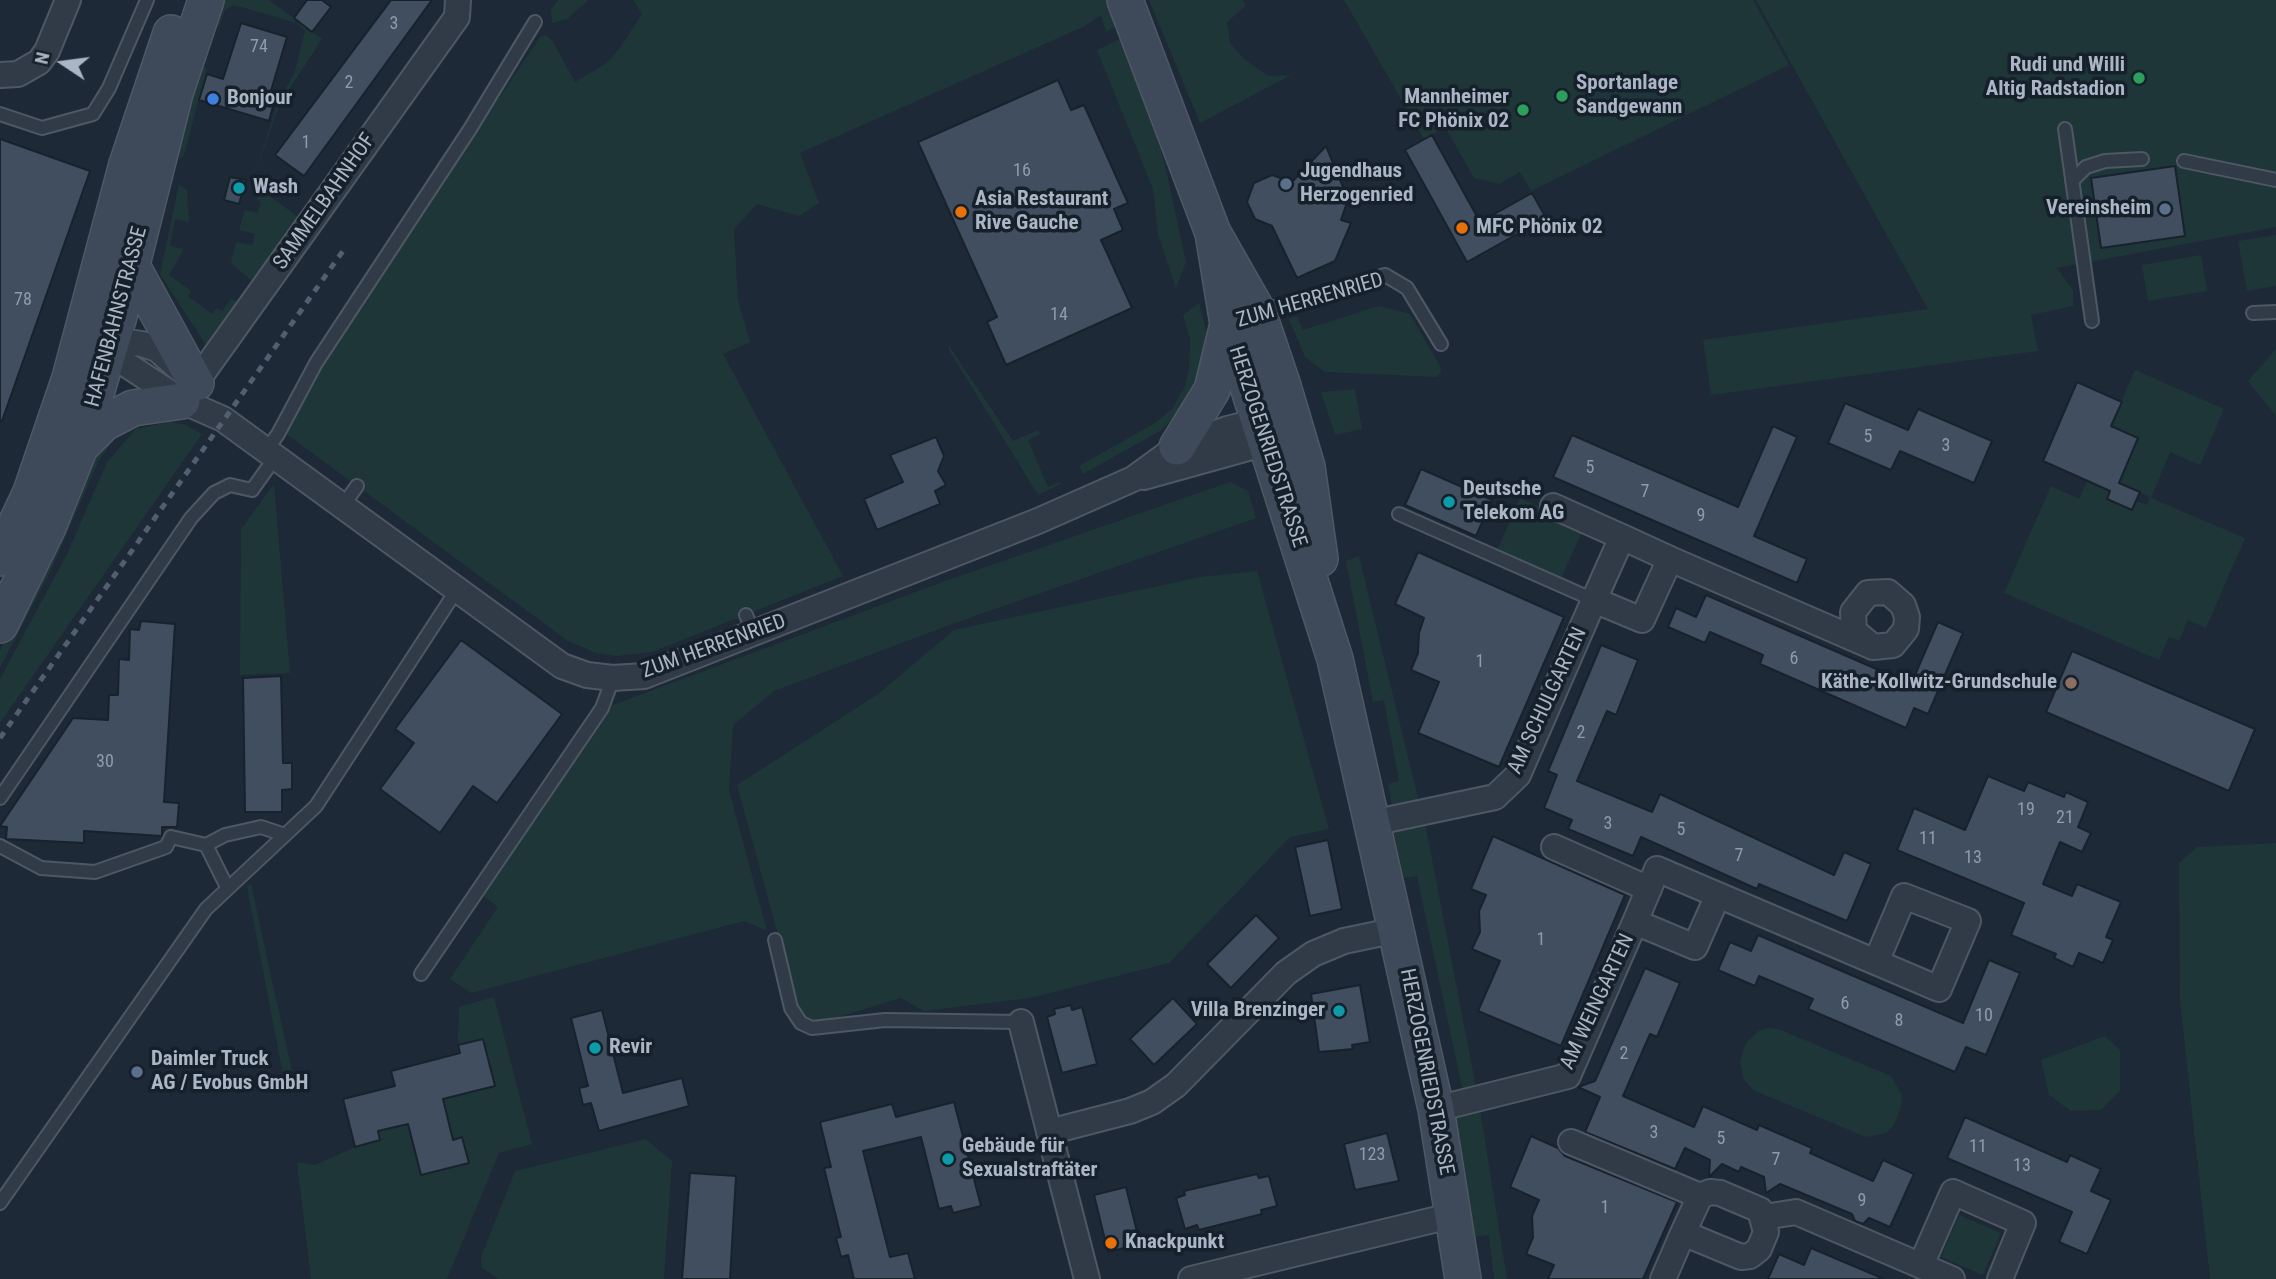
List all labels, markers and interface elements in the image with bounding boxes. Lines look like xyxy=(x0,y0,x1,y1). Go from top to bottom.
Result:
house number: 3 xyxy=(390,13,398,35)
north arrow xyxy=(28,28,98,98)
house number: 74 xyxy=(250,36,268,58)
text: N xyxy=(30,50,55,66)
place label: Rudi und Willi Altig Radstadion xyxy=(1986,53,2125,103)
marker: Rudi und Willi Altig Radstadion xyxy=(2131,70,2147,86)
place label: Sportanlage Sandgewann xyxy=(1576,71,1682,121)
house number: 2 xyxy=(345,72,353,94)
place label: Mannheimer FC Phönix 02 xyxy=(1398,85,1509,135)
place label: Bonjour xyxy=(227,86,292,112)
marker: Sportanlage Sandgewann xyxy=(1554,88,1570,104)
marker: Bonjour xyxy=(205,91,221,107)
marker: Mannheimer FC Phönix 02 xyxy=(1515,102,1531,118)
street label: SAMMELBAHNHOF xyxy=(269,129,381,275)
house number: 1 xyxy=(302,132,310,154)
place label: Jugendhaus Herzogenried xyxy=(1300,159,1413,209)
house number: 16 xyxy=(1013,160,1031,182)
place label: Wash xyxy=(253,175,298,201)
marker: Jugendhaus Herzogenried xyxy=(1278,176,1294,192)
marker: Wash xyxy=(231,180,247,196)
place label: Asia Restaurant Rive Gauche xyxy=(975,187,1108,237)
place label: Vereinsheim xyxy=(2046,196,2151,222)
marker: Vereinsheim xyxy=(2157,201,2173,217)
marker: Asia Restaurant Rive Gauche xyxy=(953,204,969,220)
place label: MFC Phönix 02 xyxy=(1476,215,1603,241)
marker: MFC Phönix 02 xyxy=(1454,220,1470,236)
street label: HAFENBAHNSTRASSE xyxy=(81,224,153,410)
street label: ZUM HERRENRIED xyxy=(1234,268,1386,334)
house number: 78 xyxy=(14,289,32,311)
house number: 14 xyxy=(1050,304,1068,326)
street label: HERZOGENRIEDSTRASSE xyxy=(1223,343,1311,551)
house number: 5 xyxy=(1864,426,1872,448)
house number: 3 xyxy=(1942,435,1950,457)
house number: 5 xyxy=(1586,457,1594,479)
place label: Deutsche Telekom AG xyxy=(1463,477,1564,527)
house number: 7 xyxy=(1641,481,1649,503)
marker: Deutsche Telekom AG xyxy=(1441,494,1457,510)
house number: 9 xyxy=(1697,505,1705,527)
street label: ZUM HERRENRIED xyxy=(639,609,789,685)
street label: AM SCHULGARTEN xyxy=(1503,624,1593,778)
house number: 6 xyxy=(1790,648,1798,670)
house number: 1 xyxy=(1476,651,1484,673)
place label: Käthe-Kollwitz-Grundschule xyxy=(1821,670,2057,696)
marker: Käthe-Kollwitz-Grundschule xyxy=(2063,675,2079,691)
house number: 2 xyxy=(1577,722,1585,744)
house number: 30 xyxy=(96,751,114,773)
house number: 19 xyxy=(2017,799,2035,821)
house number: 21 xyxy=(2056,807,2074,829)
house number: 3 xyxy=(1604,813,1612,835)
house number: 5 xyxy=(1677,819,1685,841)
house number: 11 xyxy=(1919,828,1937,850)
house number: 7 xyxy=(1735,845,1743,867)
house number: 13 xyxy=(1964,847,1982,869)
house number: 1 xyxy=(1537,929,1545,951)
street label: AM WEINGARTEN xyxy=(1556,930,1640,1074)
street label: HERZOGENRIEDSTRASSE xyxy=(1394,967,1458,1177)
house number: 6 xyxy=(1841,993,1849,1015)
place label: Villa Brenzinger xyxy=(1191,998,1325,1024)
marker: Villa Brenzinger xyxy=(1331,1003,1347,1019)
house number: 10 xyxy=(1975,1005,1993,1027)
house number: 8 xyxy=(1895,1010,1903,1032)
place label: Revir xyxy=(609,1035,652,1061)
marker: Revir xyxy=(587,1040,603,1056)
house number: 2 xyxy=(1620,1043,1628,1065)
place label: Daimler Truck AG / Evobus GmbH xyxy=(151,1047,308,1097)
marker: Daimler Truck AG / Evobus GmbH xyxy=(129,1064,145,1080)
house number: 3 xyxy=(1650,1122,1658,1144)
house number: 5 xyxy=(1717,1128,1725,1150)
place label: Gebäude für Sexualstraftäter xyxy=(962,1134,1098,1184)
house number: 11 xyxy=(1969,1136,1987,1158)
house number: 123 xyxy=(1359,1144,1385,1166)
house number: 7 xyxy=(1772,1149,1780,1171)
marker: Gebäude für Sexualstraftäter xyxy=(940,1151,956,1167)
house number: 13 xyxy=(2013,1155,2031,1177)
house number: 9 xyxy=(1858,1190,1866,1212)
house number: 1 xyxy=(1601,1197,1609,1219)
place label: Knackpunkt xyxy=(1125,1230,1224,1256)
marker: Knackpunkt xyxy=(1103,1235,1119,1251)

